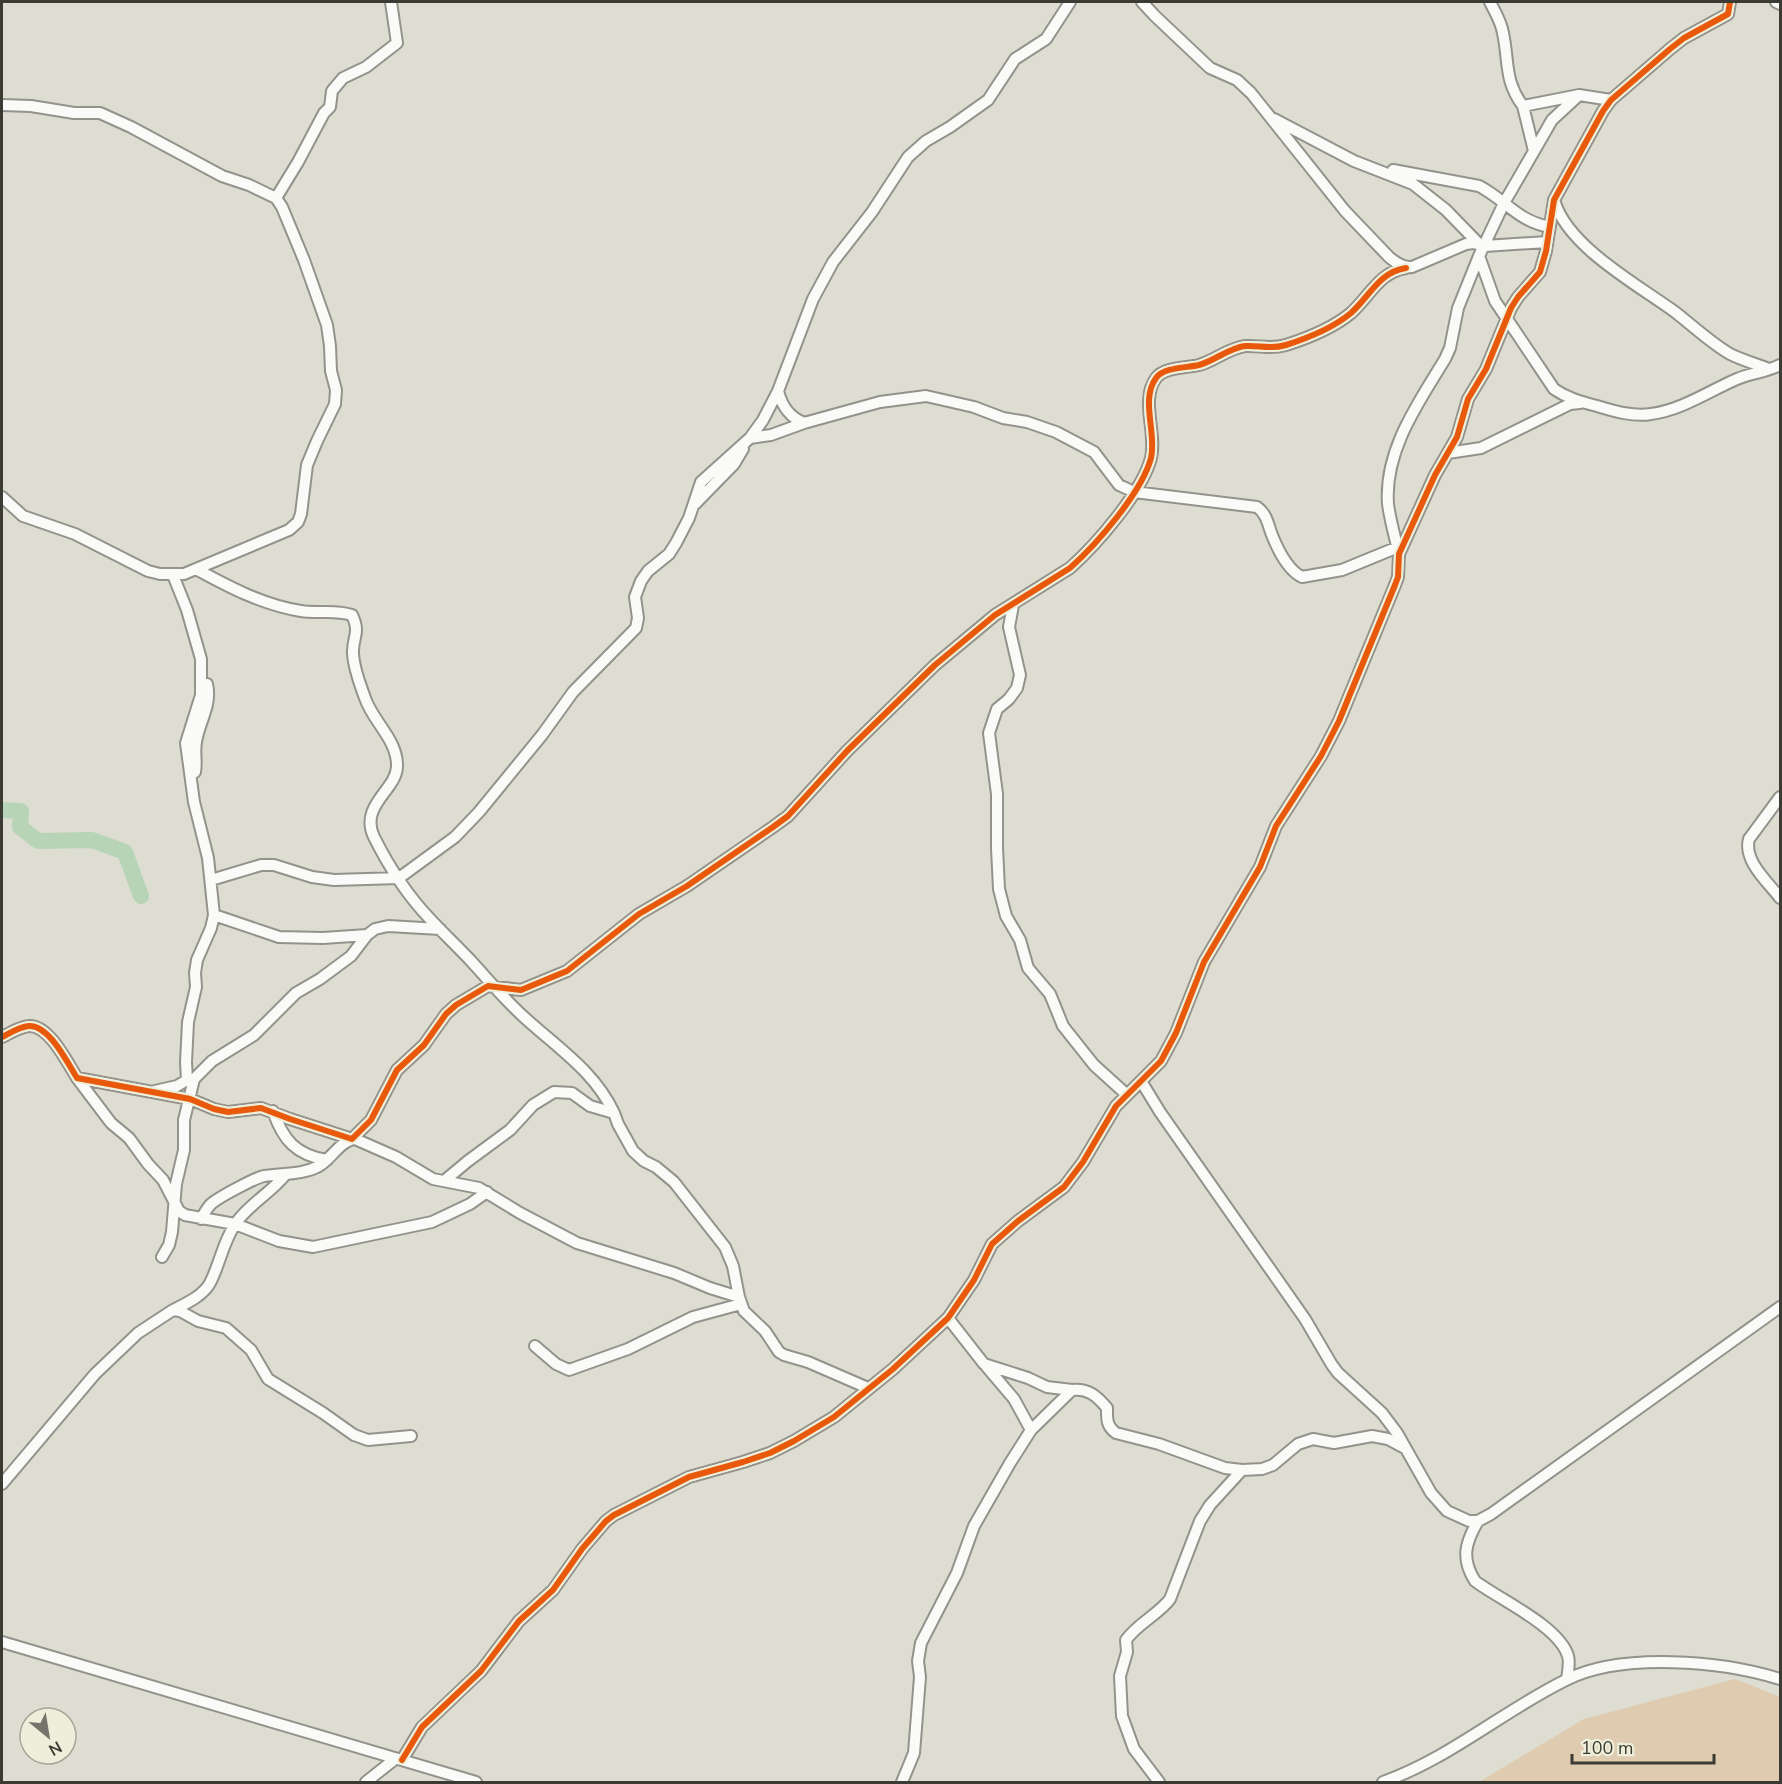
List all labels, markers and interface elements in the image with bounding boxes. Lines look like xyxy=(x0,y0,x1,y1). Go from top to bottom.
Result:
north arrow xyxy=(18,1706,78,1766)
scale bar xyxy=(1572,1727,1714,1765)
text: N xyxy=(44,1736,66,1761)
text: 100 m xyxy=(1581,1736,1633,1760)

